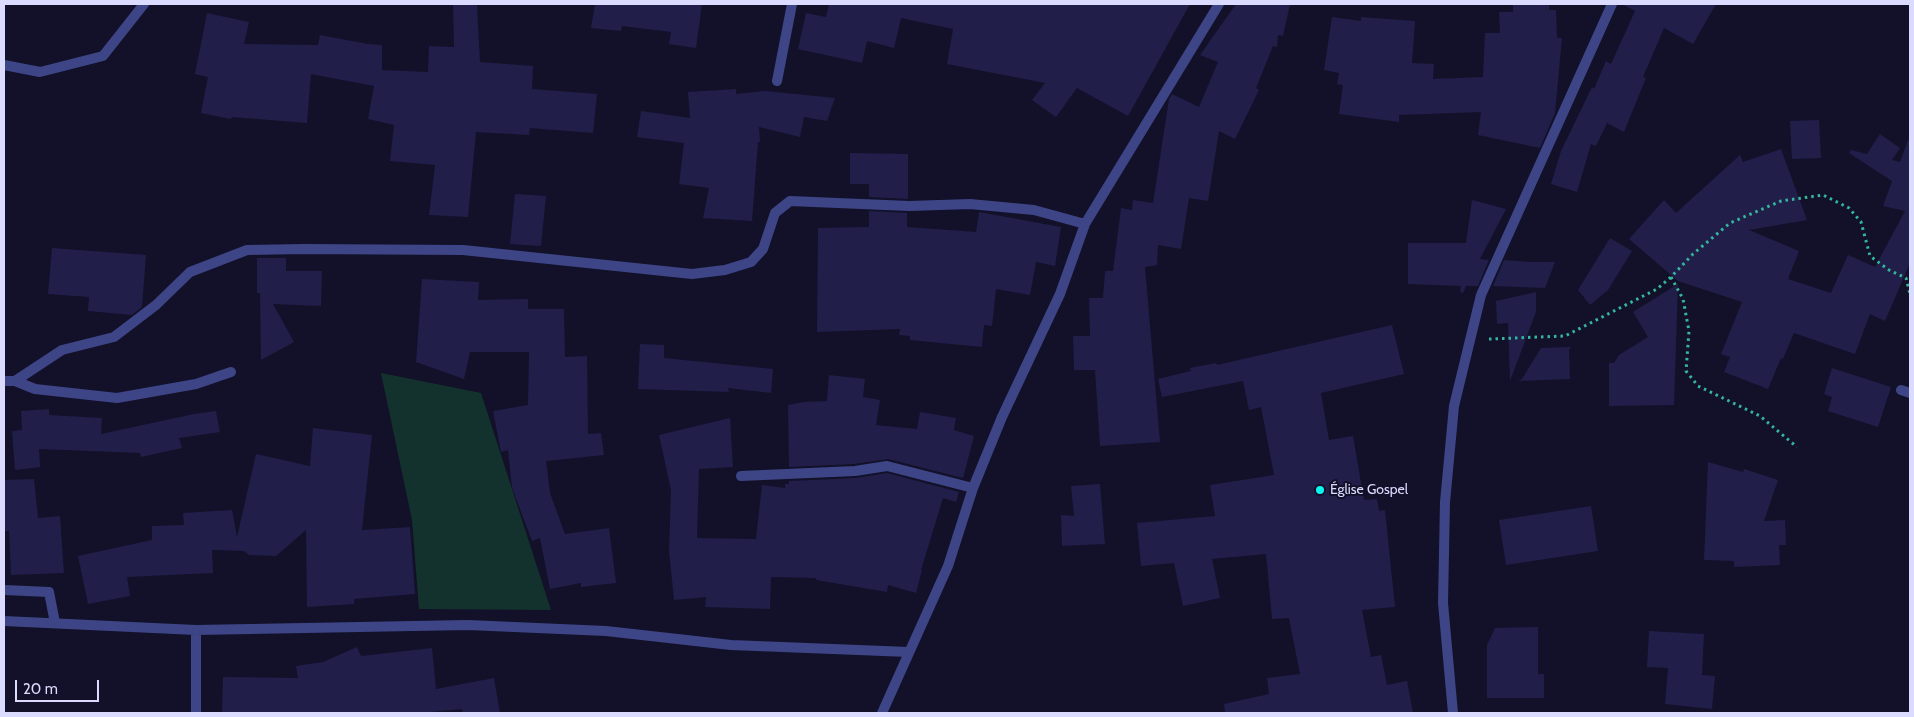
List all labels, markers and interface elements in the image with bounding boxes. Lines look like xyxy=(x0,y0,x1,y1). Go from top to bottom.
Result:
place label: Église Gospel xyxy=(1330,482,1408,498)
marker: Église Gospel xyxy=(1314,484,1326,496)
scale bar xyxy=(18,670,101,702)
text: 20 m xyxy=(23,680,58,698)

